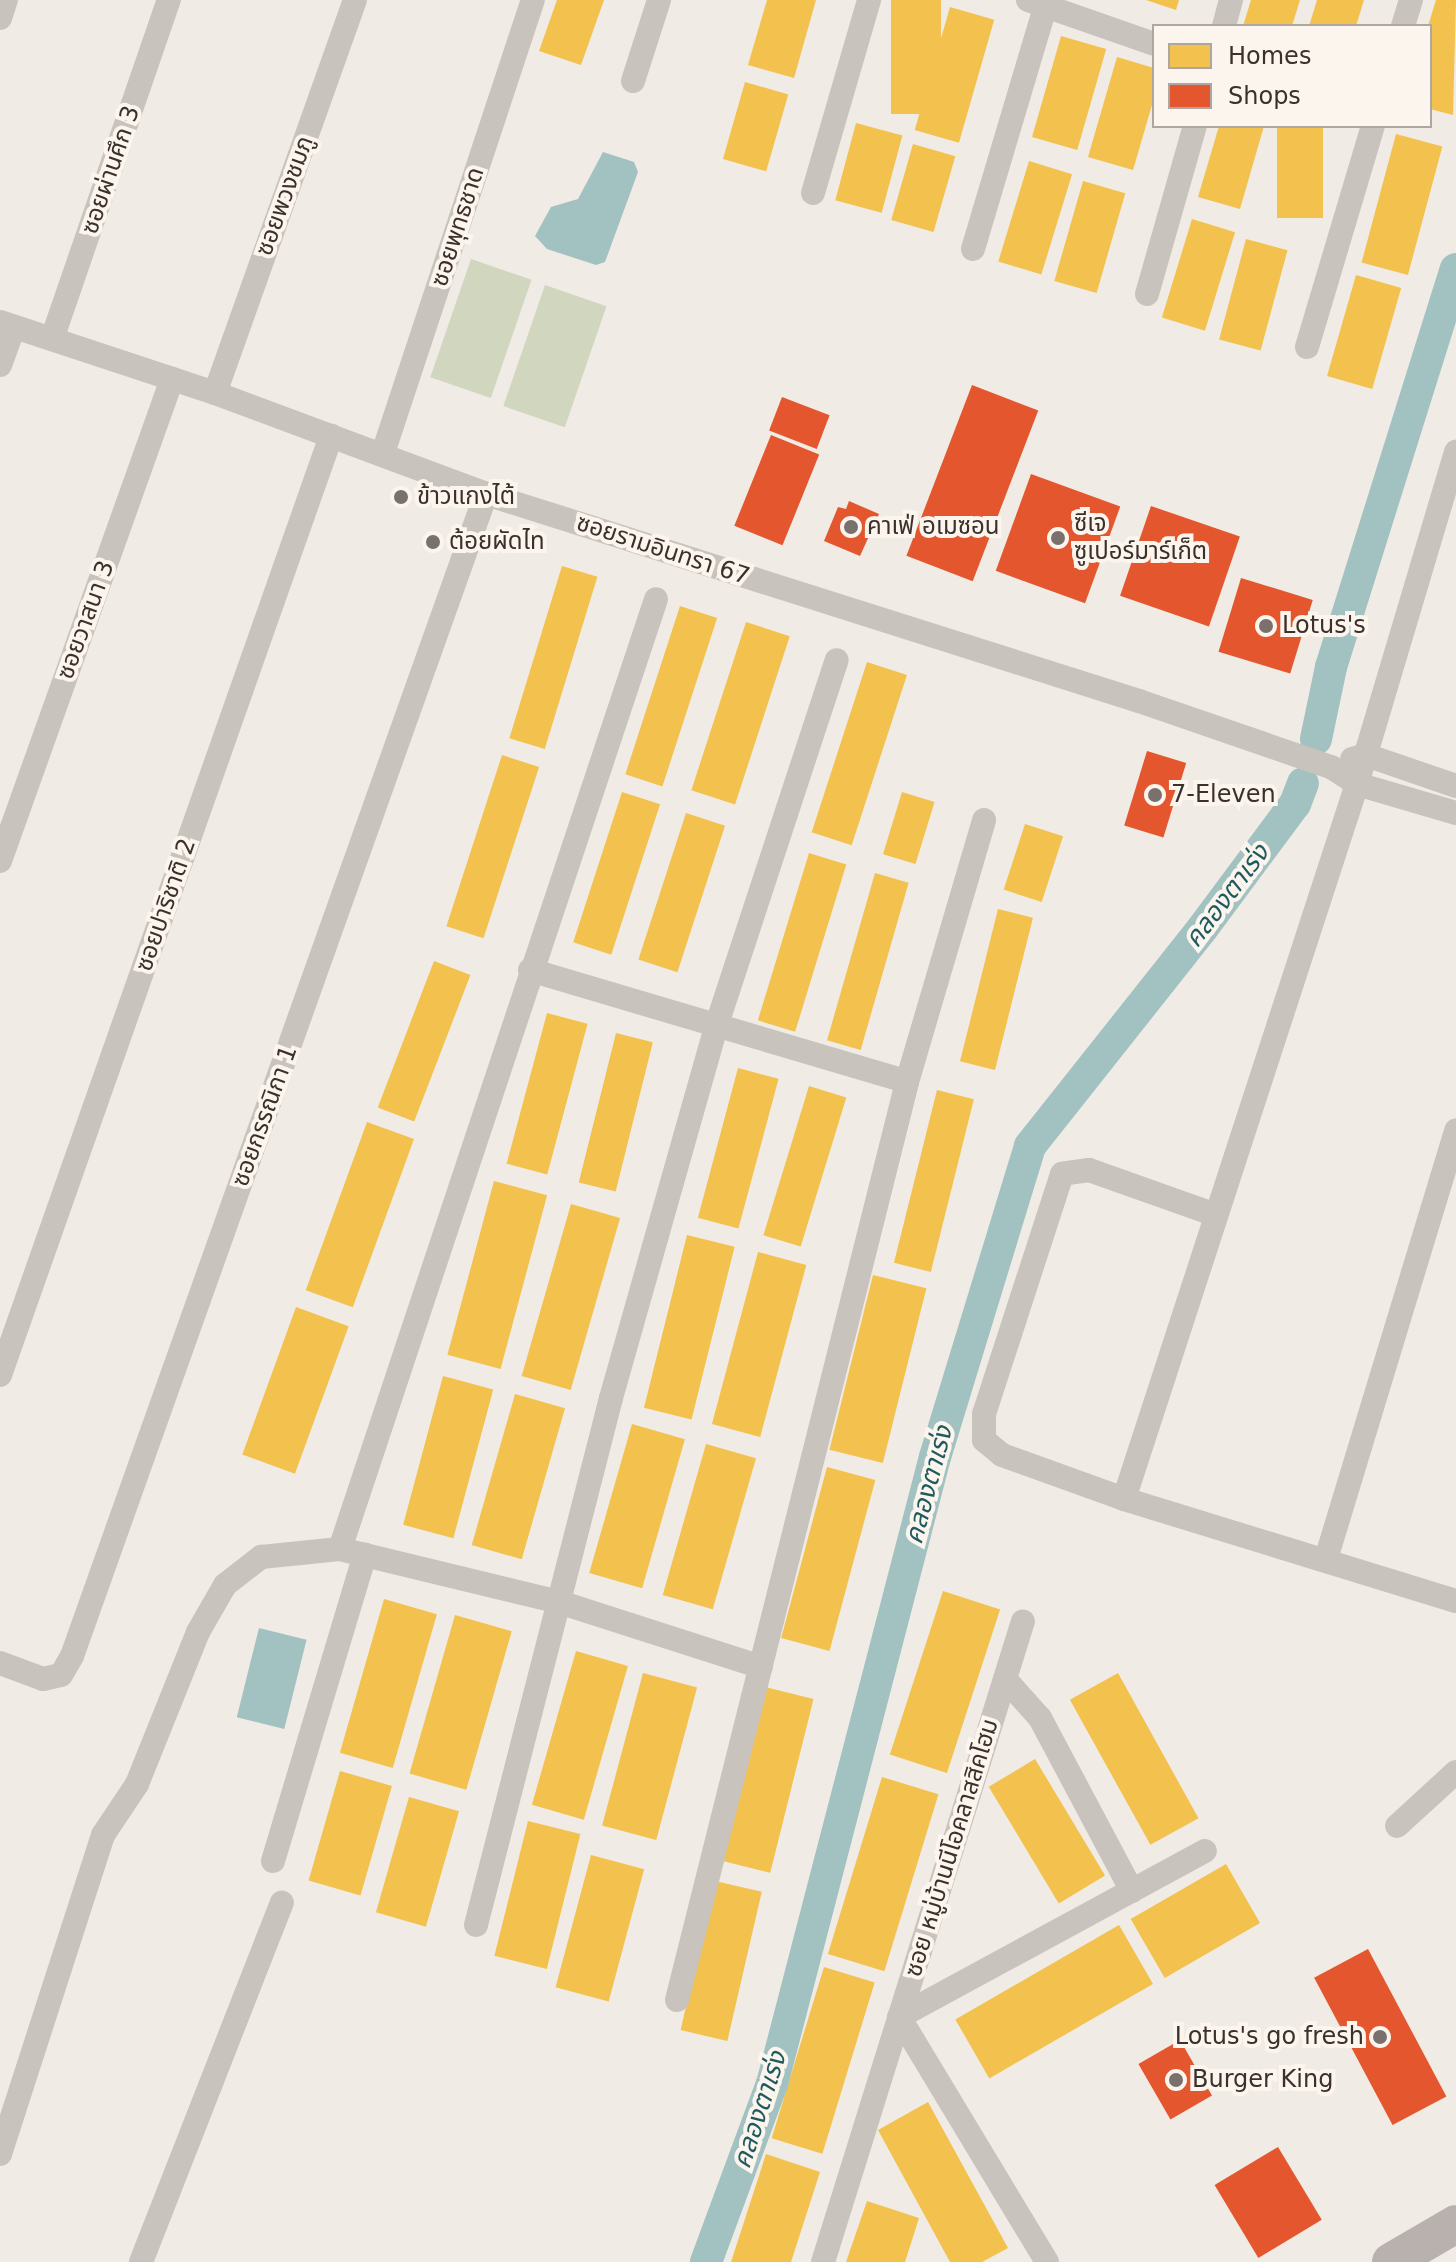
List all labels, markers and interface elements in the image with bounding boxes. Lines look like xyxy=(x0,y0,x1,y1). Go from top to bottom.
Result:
legend xyxy=(1152,24,1432,128)
text: Homes xyxy=(1228,42,1311,70)
text: Shops xyxy=(1228,82,1301,110)
street label: ซอยผ่านศึก 3 xyxy=(76,102,146,238)
street label: ซอยพวงชมภู xyxy=(250,132,320,260)
street label: ซอยพุทธชาด xyxy=(425,164,491,290)
place label: ข้าวแกงไต้ xyxy=(417,483,515,511)
marker: ข้าวแกงไต้ xyxy=(392,488,410,506)
street label: ซอยรามอินทรา 67 xyxy=(573,508,753,592)
place label: ซีเจ ซูเปอร์มาร์เก็ต xyxy=(1074,510,1207,566)
place label: คาเฟ่ อเมซอน xyxy=(867,513,1000,541)
marker: คาเฟ่ อเมซอน xyxy=(842,518,860,536)
place label: ต้อยผัดไท xyxy=(449,528,545,556)
marker: ซีเจ ซูเปอร์มาร์เก็ต xyxy=(1049,529,1067,547)
marker: ต้อยผัดไท xyxy=(424,533,442,551)
street label: ซอยวาสนา 3 xyxy=(51,557,121,683)
place label: Lotus's xyxy=(1282,612,1366,640)
marker: Lotus's xyxy=(1257,617,1275,635)
place label: 7-Eleven xyxy=(1171,781,1276,809)
marker: 7-Eleven xyxy=(1146,786,1164,804)
street label: ซอยปาริชาติ 2 xyxy=(130,835,202,975)
water label: คลองตาเร่ง xyxy=(1178,838,1276,954)
street label: ซอยกรรณิกา 1 xyxy=(226,1042,304,1190)
water label: คลองตาเร่ง xyxy=(898,1423,960,1547)
street label: ซอย หมู่บ้านนีโอคลาสสิคโฮม xyxy=(899,1716,1005,1980)
place label: Lotus's go fresh xyxy=(1175,2023,1364,2051)
marker: Lotus's go fresh xyxy=(1371,2028,1389,2046)
water label: คลองตาเร่ง xyxy=(726,2048,794,2172)
place label: Burger King xyxy=(1192,2066,1333,2094)
marker: Burger King xyxy=(1167,2071,1185,2089)

